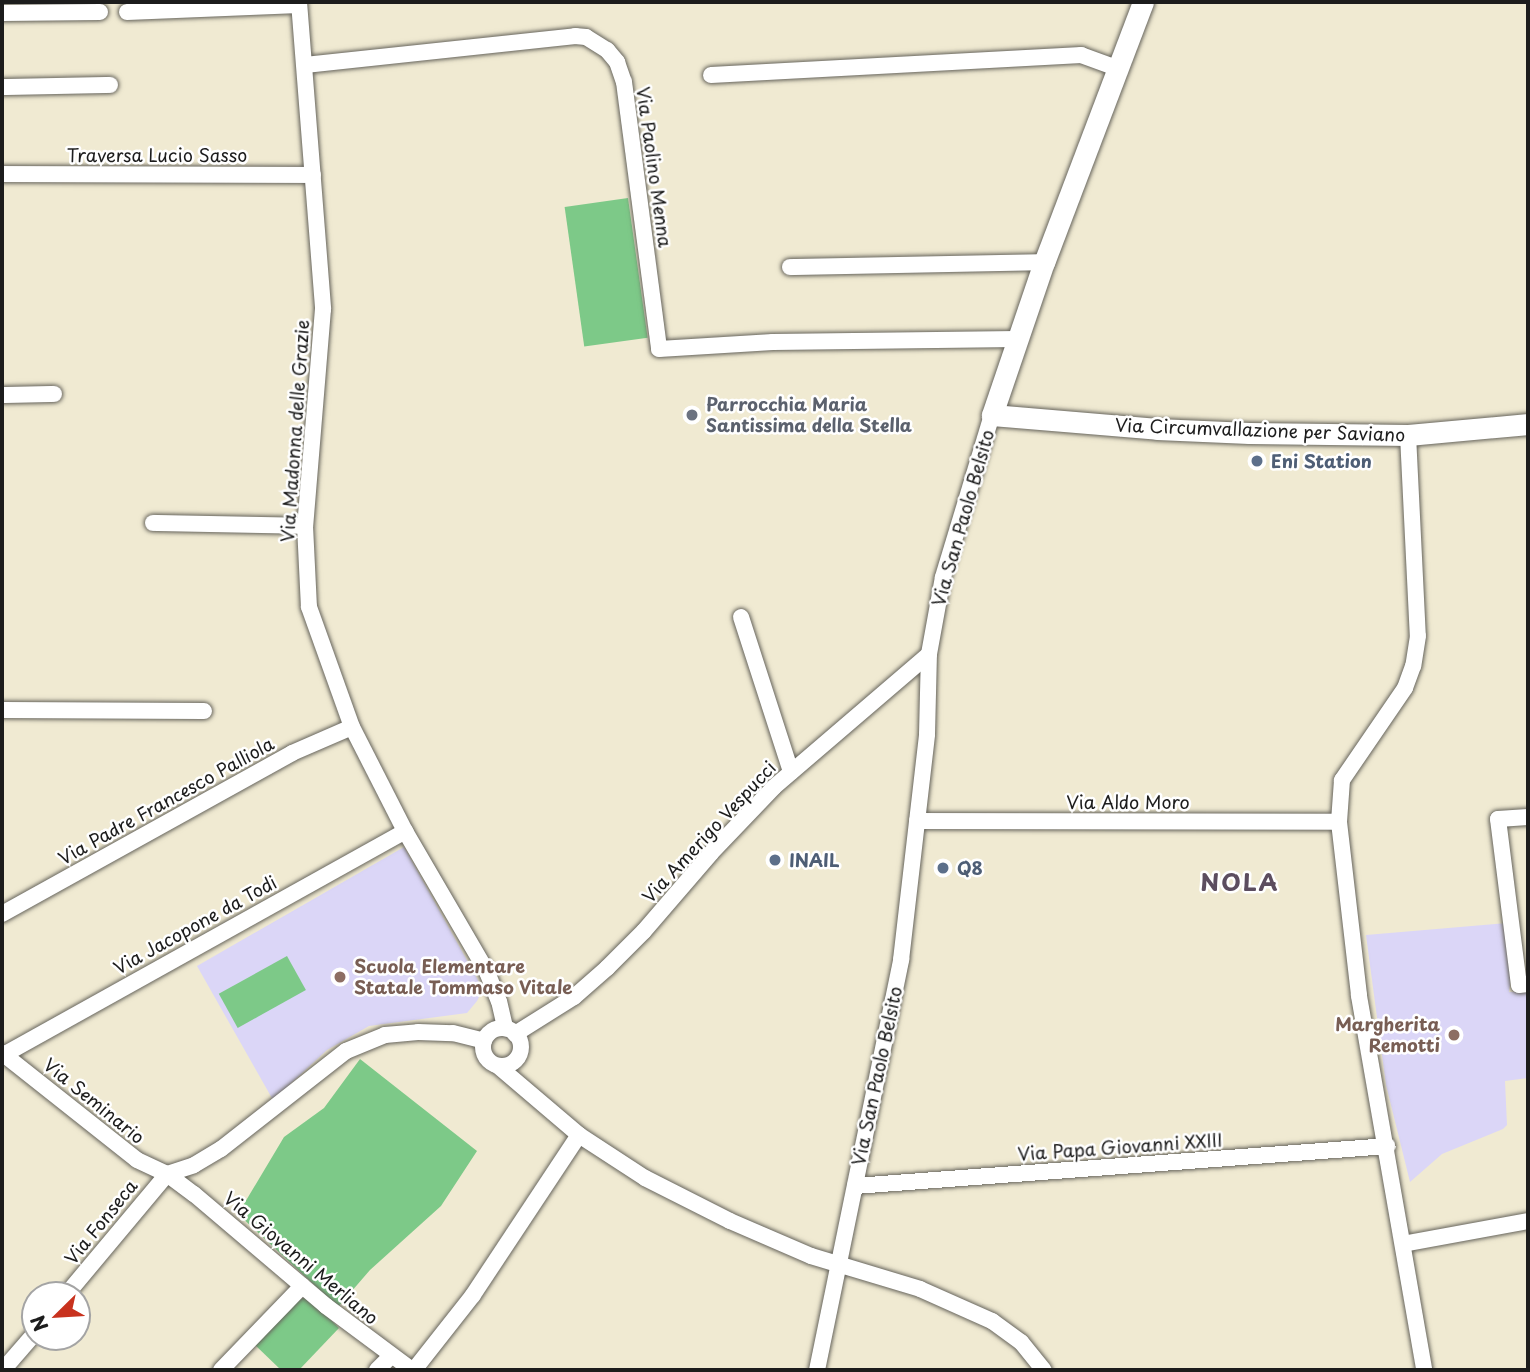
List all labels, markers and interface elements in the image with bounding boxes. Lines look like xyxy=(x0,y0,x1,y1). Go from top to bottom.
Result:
street label: Via Paolino Menna xyxy=(632,86,676,248)
street label: Traversa Lucio Sasso xyxy=(66,144,248,166)
street label: Via Madonna delle Grazie xyxy=(276,319,314,543)
place label: Parrocchia Maria Santissima della Stella xyxy=(706,394,915,436)
marker: Parrocchia Maria Santissima della Stella xyxy=(684,407,700,423)
street label: Via Circumvallazione per Saviano xyxy=(1114,414,1406,446)
street label: Via San Paolo Belsito xyxy=(928,427,998,609)
place label: Eni Station xyxy=(1271,450,1373,472)
marker: Eni Station xyxy=(1249,453,1265,469)
street label: Via Padre Francesco Palliola xyxy=(55,733,277,869)
street label: Via Amerigo Vespucci xyxy=(638,757,780,907)
street label: Via Aldo Moro xyxy=(1066,791,1190,813)
place label: INAIL xyxy=(789,849,840,871)
marker: INAIL xyxy=(767,852,783,868)
place label: Q8 xyxy=(957,857,983,879)
marker: Q8 xyxy=(935,860,951,876)
district label: NOLA xyxy=(1201,868,1279,896)
street label: Via Jacopone da Todi xyxy=(109,871,281,979)
place label: Scuola Elementare Statale Tommaso Vitale xyxy=(354,956,574,998)
marker: Scuola Elementare Statale Tommaso Vitale xyxy=(332,969,348,985)
street label: Via San Paolo Belsito xyxy=(847,985,907,1167)
place label: Margherita Remotti xyxy=(1335,1014,1440,1056)
marker: Margherita Remotti xyxy=(1446,1027,1462,1043)
street label: Via Seminario xyxy=(40,1054,148,1148)
street label: Via Papa Giovanni XXIII xyxy=(1017,1129,1223,1165)
street label: Via Fonseca xyxy=(60,1175,142,1269)
street label: Via Giovanni Merliano xyxy=(219,1187,383,1329)
north arrow xyxy=(21,1281,91,1351)
text: N xyxy=(23,1311,54,1336)

